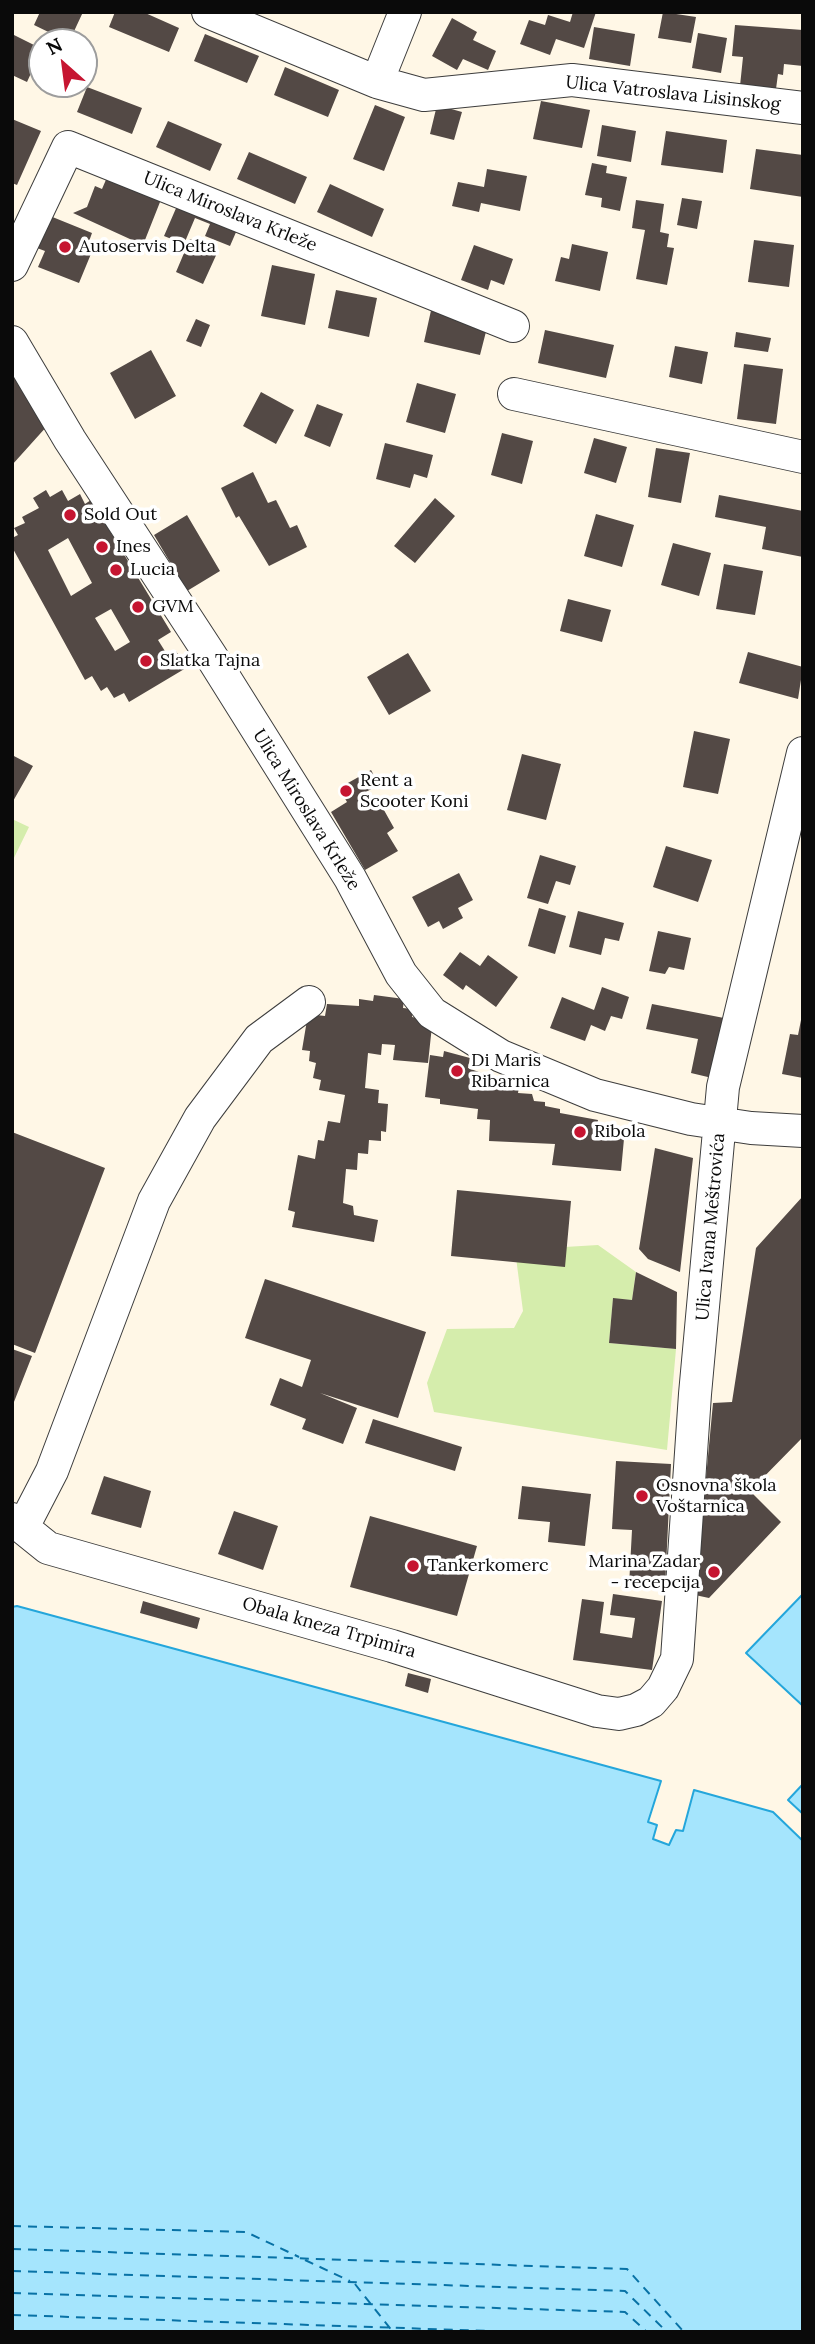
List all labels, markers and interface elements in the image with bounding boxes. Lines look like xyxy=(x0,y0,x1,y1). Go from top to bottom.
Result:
north arrow xyxy=(28,28,98,98)
text: N xyxy=(42,32,66,60)
street label: Ulica Vatroslava Lisinskog xyxy=(564,72,782,116)
street label: Ulica Miroslava Krleže xyxy=(140,167,320,257)
place label: Autoservis Delta xyxy=(79,236,216,258)
marker: Autoservis Delta xyxy=(57,239,73,255)
place label: Sold Out xyxy=(84,504,157,526)
marker: Sold Out xyxy=(62,507,78,523)
place label: Ines xyxy=(116,536,151,558)
marker: Ines xyxy=(94,539,110,555)
place label: Lucia xyxy=(130,559,175,581)
marker: Lucia xyxy=(108,562,124,578)
place label: GVM xyxy=(152,596,194,618)
marker: GVM xyxy=(130,599,146,615)
place label: Slatka Tajna xyxy=(160,650,260,672)
marker: Slatka Tajna xyxy=(138,653,154,669)
street label: Ulica Miroslava Krleže xyxy=(248,726,364,894)
place label: Rent a Scooter Koni xyxy=(360,770,469,812)
marker: Rent a Scooter Koni xyxy=(338,783,354,799)
place label: Di Maris Ribarnica xyxy=(471,1050,550,1092)
marker: Di Maris Ribarnica xyxy=(449,1063,465,1079)
place label: Ribola xyxy=(594,1121,646,1143)
marker: Ribola xyxy=(572,1124,588,1140)
street label: Ulica Ivana Meštrovića xyxy=(692,1132,730,1322)
place label: Osnovna škola Voštarnica xyxy=(656,1475,777,1518)
marker: Osnovna škola Voštarnica xyxy=(634,1488,650,1504)
place label: Marina Zadar - recepcija xyxy=(588,1551,700,1594)
place label: Tankerkomerc xyxy=(427,1555,548,1577)
marker: Tankerkomerc xyxy=(405,1558,421,1574)
marker: Marina Zadar - recepcija xyxy=(706,1564,722,1580)
street label: Obala kneza Trpimira xyxy=(240,1593,418,1663)

